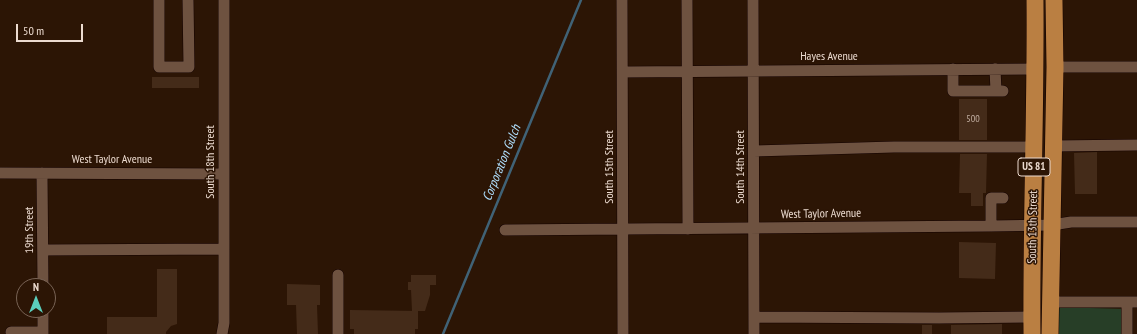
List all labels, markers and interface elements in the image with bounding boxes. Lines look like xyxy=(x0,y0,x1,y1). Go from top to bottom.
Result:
scale bar xyxy=(18,16,85,42)
text: 50 m xyxy=(23,23,44,38)
street label: Hayes Avenue xyxy=(800,50,858,64)
house number: 500 xyxy=(966,113,980,125)
water label: Corporation Gulch xyxy=(480,123,524,203)
street label: South 18th Street xyxy=(204,125,218,199)
street label: South 15th Street xyxy=(603,130,617,204)
street label: South 14th Street xyxy=(734,130,748,204)
street label: West Taylor Avenue xyxy=(72,153,152,167)
road number: US 81 xyxy=(1018,158,1050,176)
street label: South 13th Street xyxy=(1025,190,1041,264)
street label: West Taylor Avenue xyxy=(781,206,861,222)
street label: 19th Street xyxy=(23,207,37,253)
north arrow xyxy=(16,278,56,318)
text: N xyxy=(33,280,39,294)

